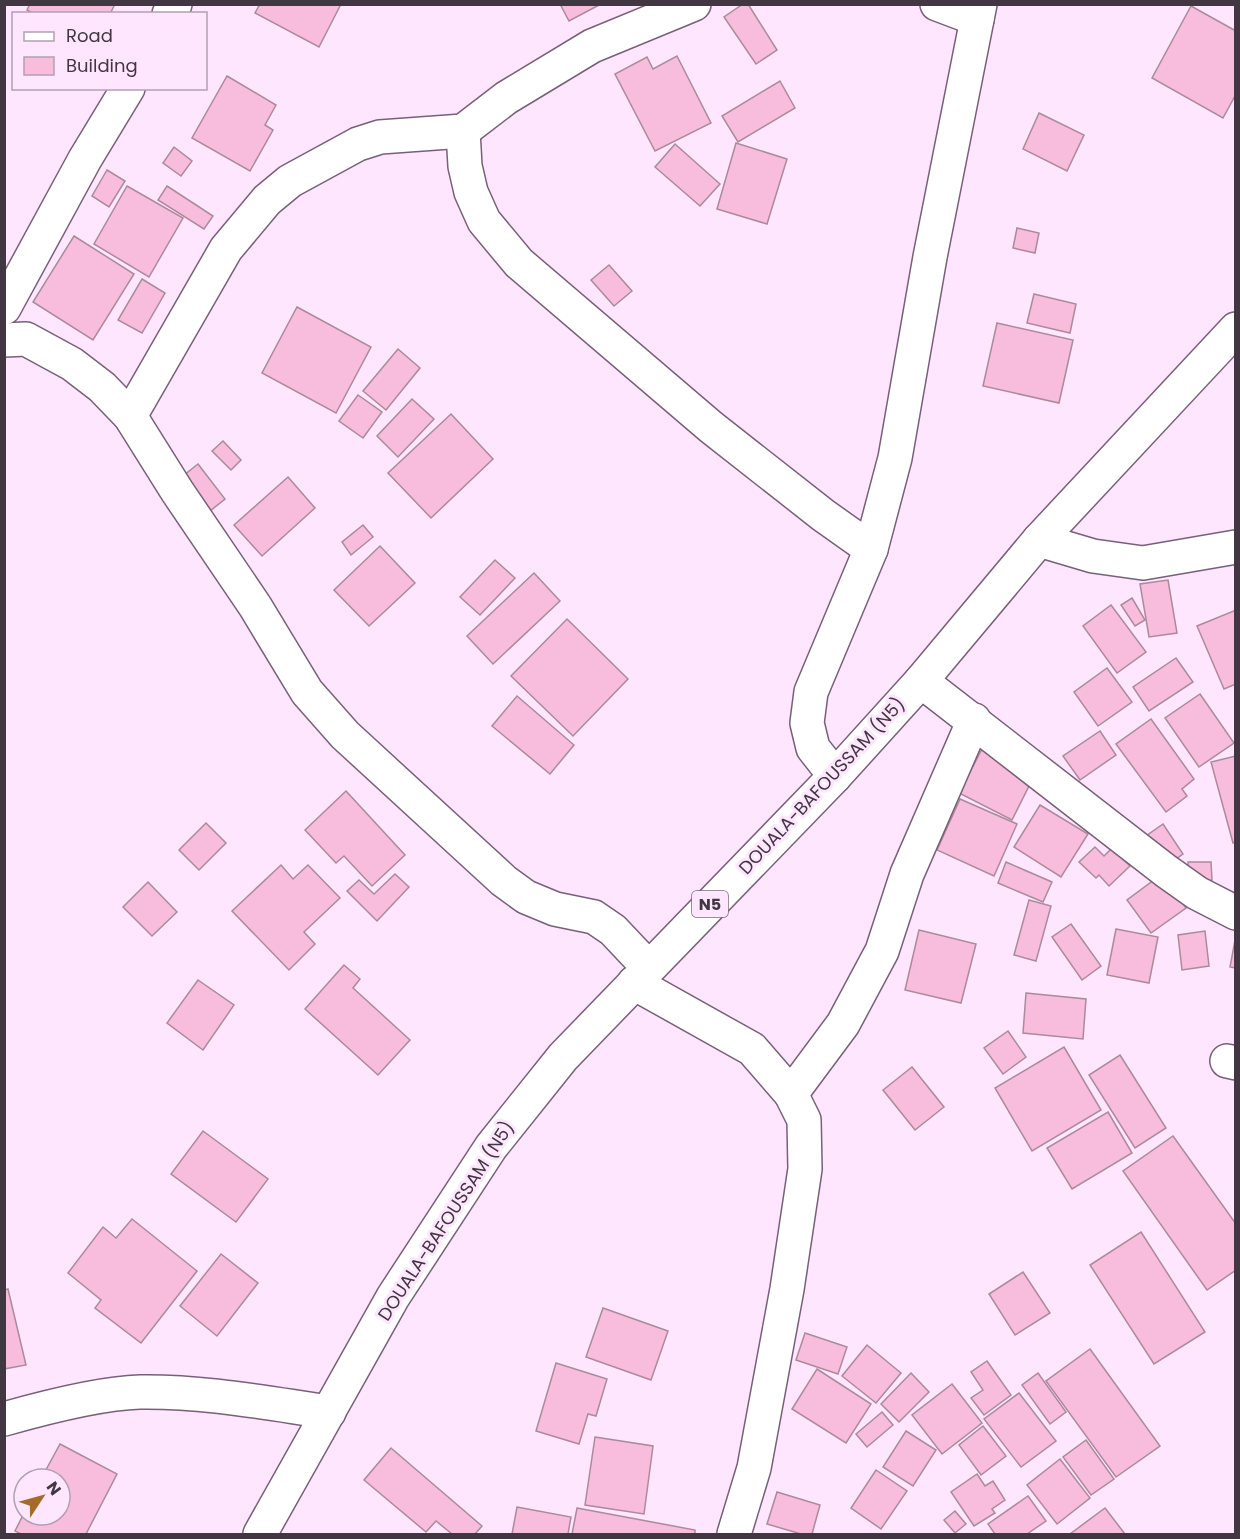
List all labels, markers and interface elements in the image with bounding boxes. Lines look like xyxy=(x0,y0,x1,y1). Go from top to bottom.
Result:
legend xyxy=(12,12,207,90)
text: Road xyxy=(66,23,113,48)
text: Building xyxy=(66,53,138,78)
street label: DOUALA-BAFOUSSAM (N5) xyxy=(733,692,910,880)
road number: N5 xyxy=(692,891,728,917)
street label: DOUALA-BAFOUSSAM (N5) xyxy=(372,1116,520,1325)
north arrow xyxy=(12,1467,72,1527)
text: N xyxy=(41,1477,67,1500)

